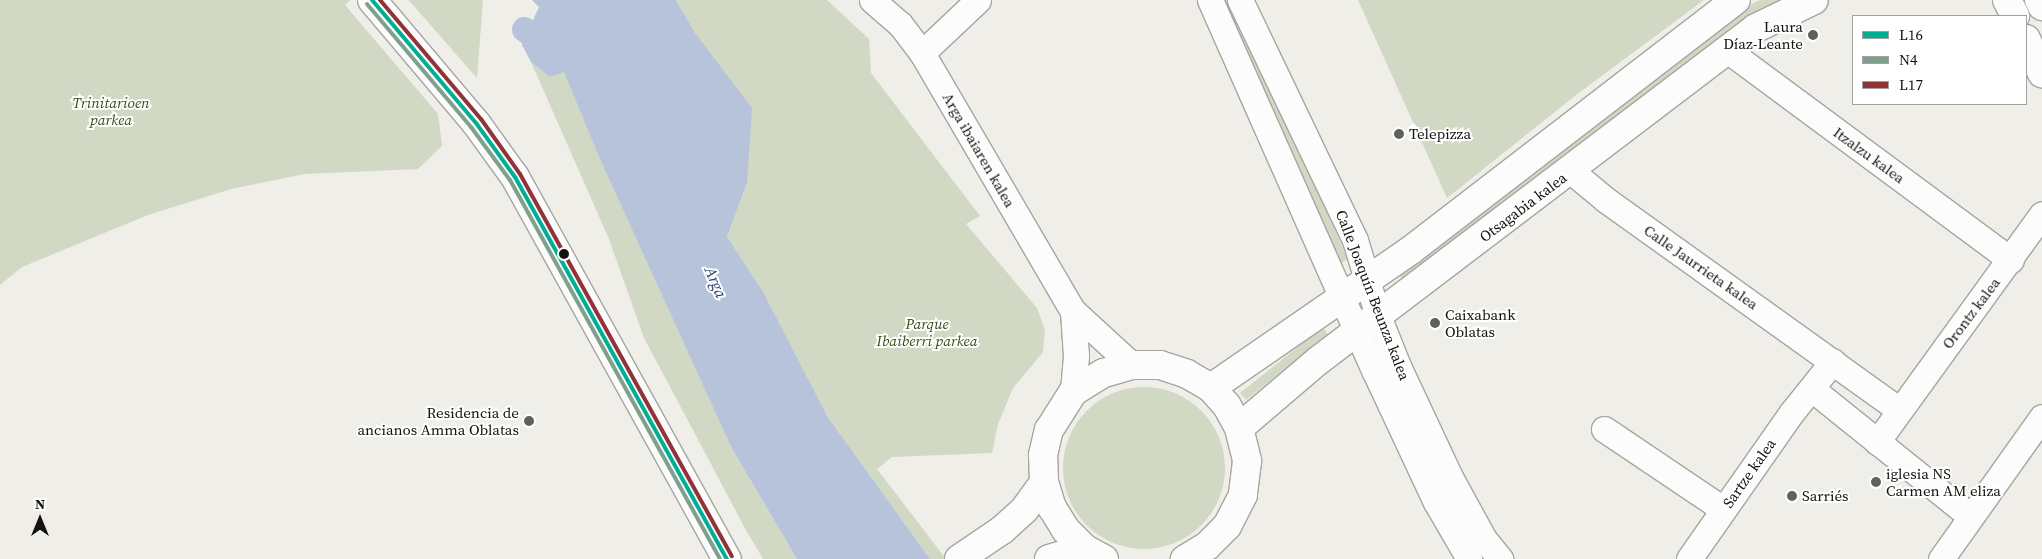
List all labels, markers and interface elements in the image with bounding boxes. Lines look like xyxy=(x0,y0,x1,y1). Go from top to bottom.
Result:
legend xyxy=(1852,15,2027,105)
place label: Laura Díaz-Leante xyxy=(1723,17,1803,52)
text: L16 xyxy=(1899,24,1923,45)
marker: Laura Díaz-Leante xyxy=(1807,29,1819,41)
text: N4 xyxy=(1899,49,1918,70)
text: L17 xyxy=(1899,74,1923,95)
street label: Arga ibaiaren kalea xyxy=(939,89,1019,211)
park label: Trinitarioen parkea xyxy=(73,93,149,128)
street label: Itzalzu kalea xyxy=(1830,123,1908,187)
place label: Telepizza xyxy=(1409,125,1471,143)
marker: Telepizza xyxy=(1393,128,1405,140)
street label: Otsagabia kalea xyxy=(1476,168,1570,246)
street label: Calle Joaquín Beunza kalea xyxy=(1332,207,1414,383)
street label: Calle Jaurrieta kalea xyxy=(1641,221,1761,313)
unlabelled marker xyxy=(559,249,569,259)
water label: Arga xyxy=(701,263,731,301)
street label: Orontz kalea xyxy=(1938,274,2004,352)
place label: Caixabank Oblatas xyxy=(1445,305,1515,340)
park label: Parque Ibaiberri parkea xyxy=(877,314,977,349)
marker: Caixabank Oblatas xyxy=(1429,317,1441,329)
place label: Residencia de ancianos Amma Oblatas xyxy=(357,403,519,438)
marker: Residencia de ancianos Amma Oblatas xyxy=(523,415,535,427)
street label: Sartze kalea xyxy=(1719,435,1779,511)
place label: iglesia NS Carmen AM eliza xyxy=(1886,464,2001,499)
marker: iglesia NS Carmen AM eliza xyxy=(1870,476,1882,488)
place label: Sarriés xyxy=(1802,487,1849,505)
marker: Sarriés xyxy=(1786,490,1798,502)
north arrow xyxy=(15,494,65,544)
text: N xyxy=(35,494,45,514)

